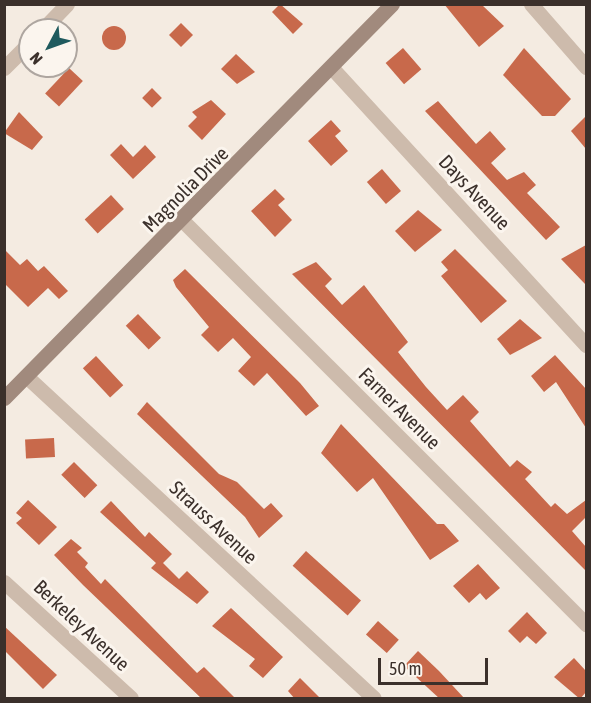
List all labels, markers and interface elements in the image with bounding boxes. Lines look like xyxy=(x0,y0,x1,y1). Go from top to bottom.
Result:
north arrow xyxy=(18,18,78,78)
text: N xyxy=(26,49,46,68)
street label: Magnolia Drive xyxy=(137,141,233,237)
street label: Days Avenue xyxy=(434,149,516,235)
street label: Farner Avenue xyxy=(354,362,446,454)
street label: Strauss Avenue xyxy=(165,475,263,569)
street label: Berkeley Avenue xyxy=(29,575,135,675)
scale bar xyxy=(381,646,490,684)
text: 50 m xyxy=(389,658,421,679)

